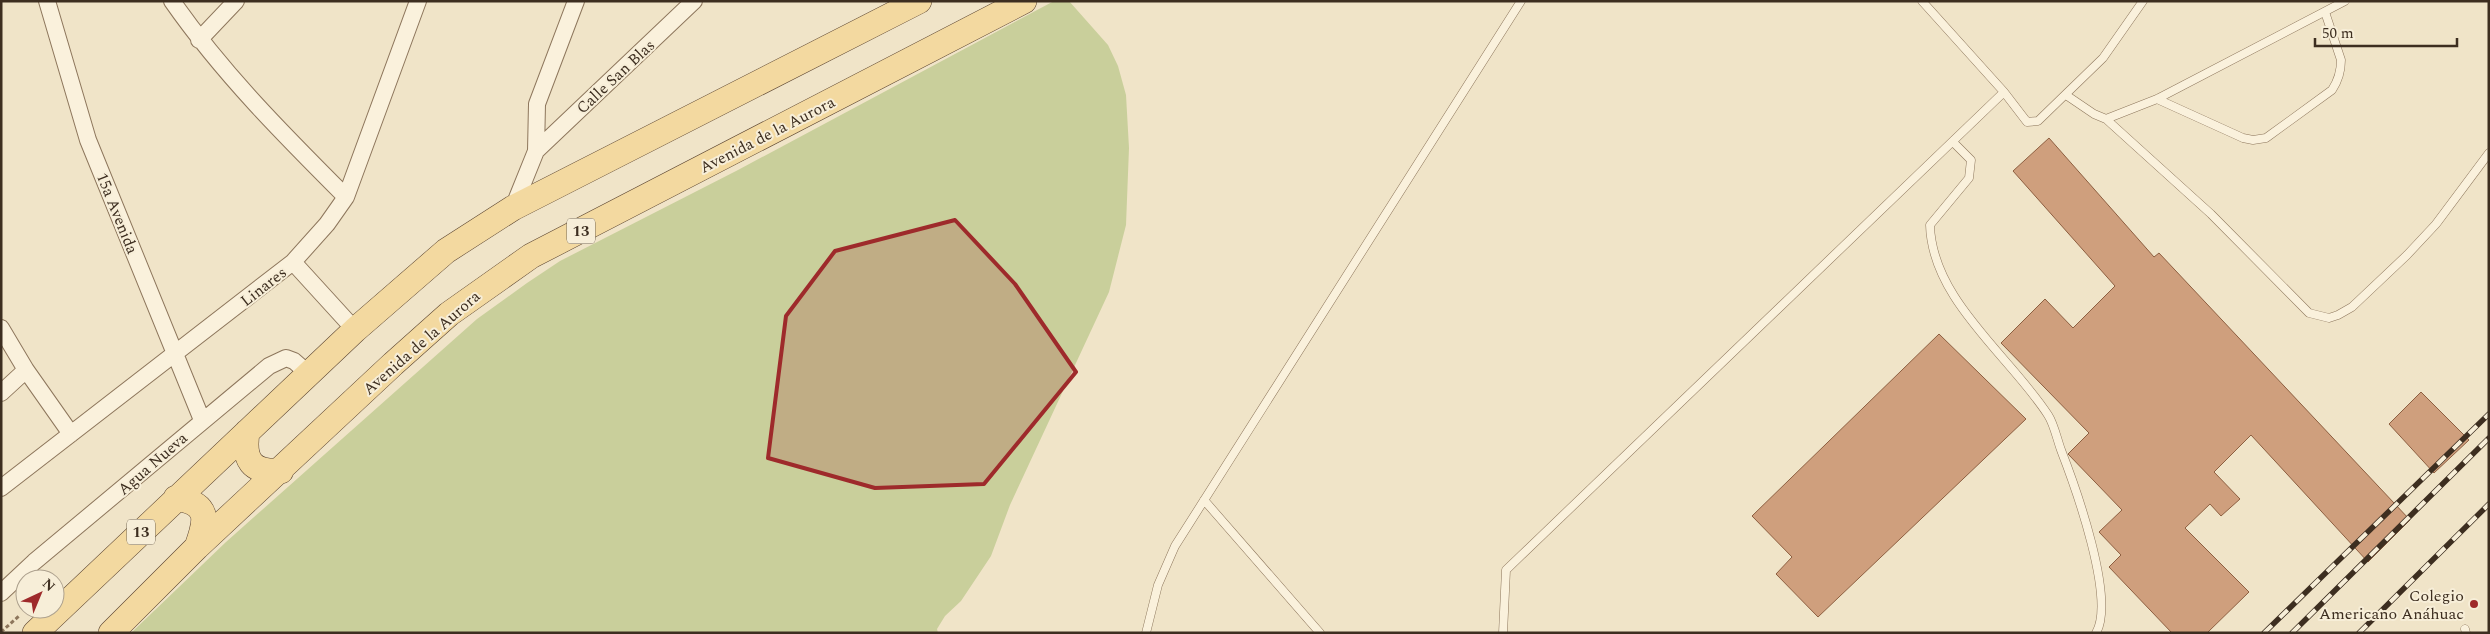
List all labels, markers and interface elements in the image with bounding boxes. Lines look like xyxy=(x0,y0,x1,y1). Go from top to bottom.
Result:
scale bar xyxy=(2315,15,2458,47)
text: 50 m xyxy=(2322,22,2354,45)
street label: Calle San Blas xyxy=(571,34,661,120)
street label: Avenida de la Aurora xyxy=(696,90,839,179)
street label: 15a Avenida xyxy=(90,169,144,258)
road number: 13 xyxy=(567,218,595,244)
street label: Linares xyxy=(235,261,292,313)
street label: Avenida de la Aurora xyxy=(358,285,486,401)
street label: Agua Nueva xyxy=(112,426,193,501)
road number: 13 xyxy=(127,520,155,544)
north arrow xyxy=(15,569,65,619)
text: N xyxy=(37,573,60,597)
place label: Colegio Americano Anáhuac xyxy=(2319,584,2464,626)
marker: Colegio Americano Anáhuac xyxy=(2468,598,2480,610)

